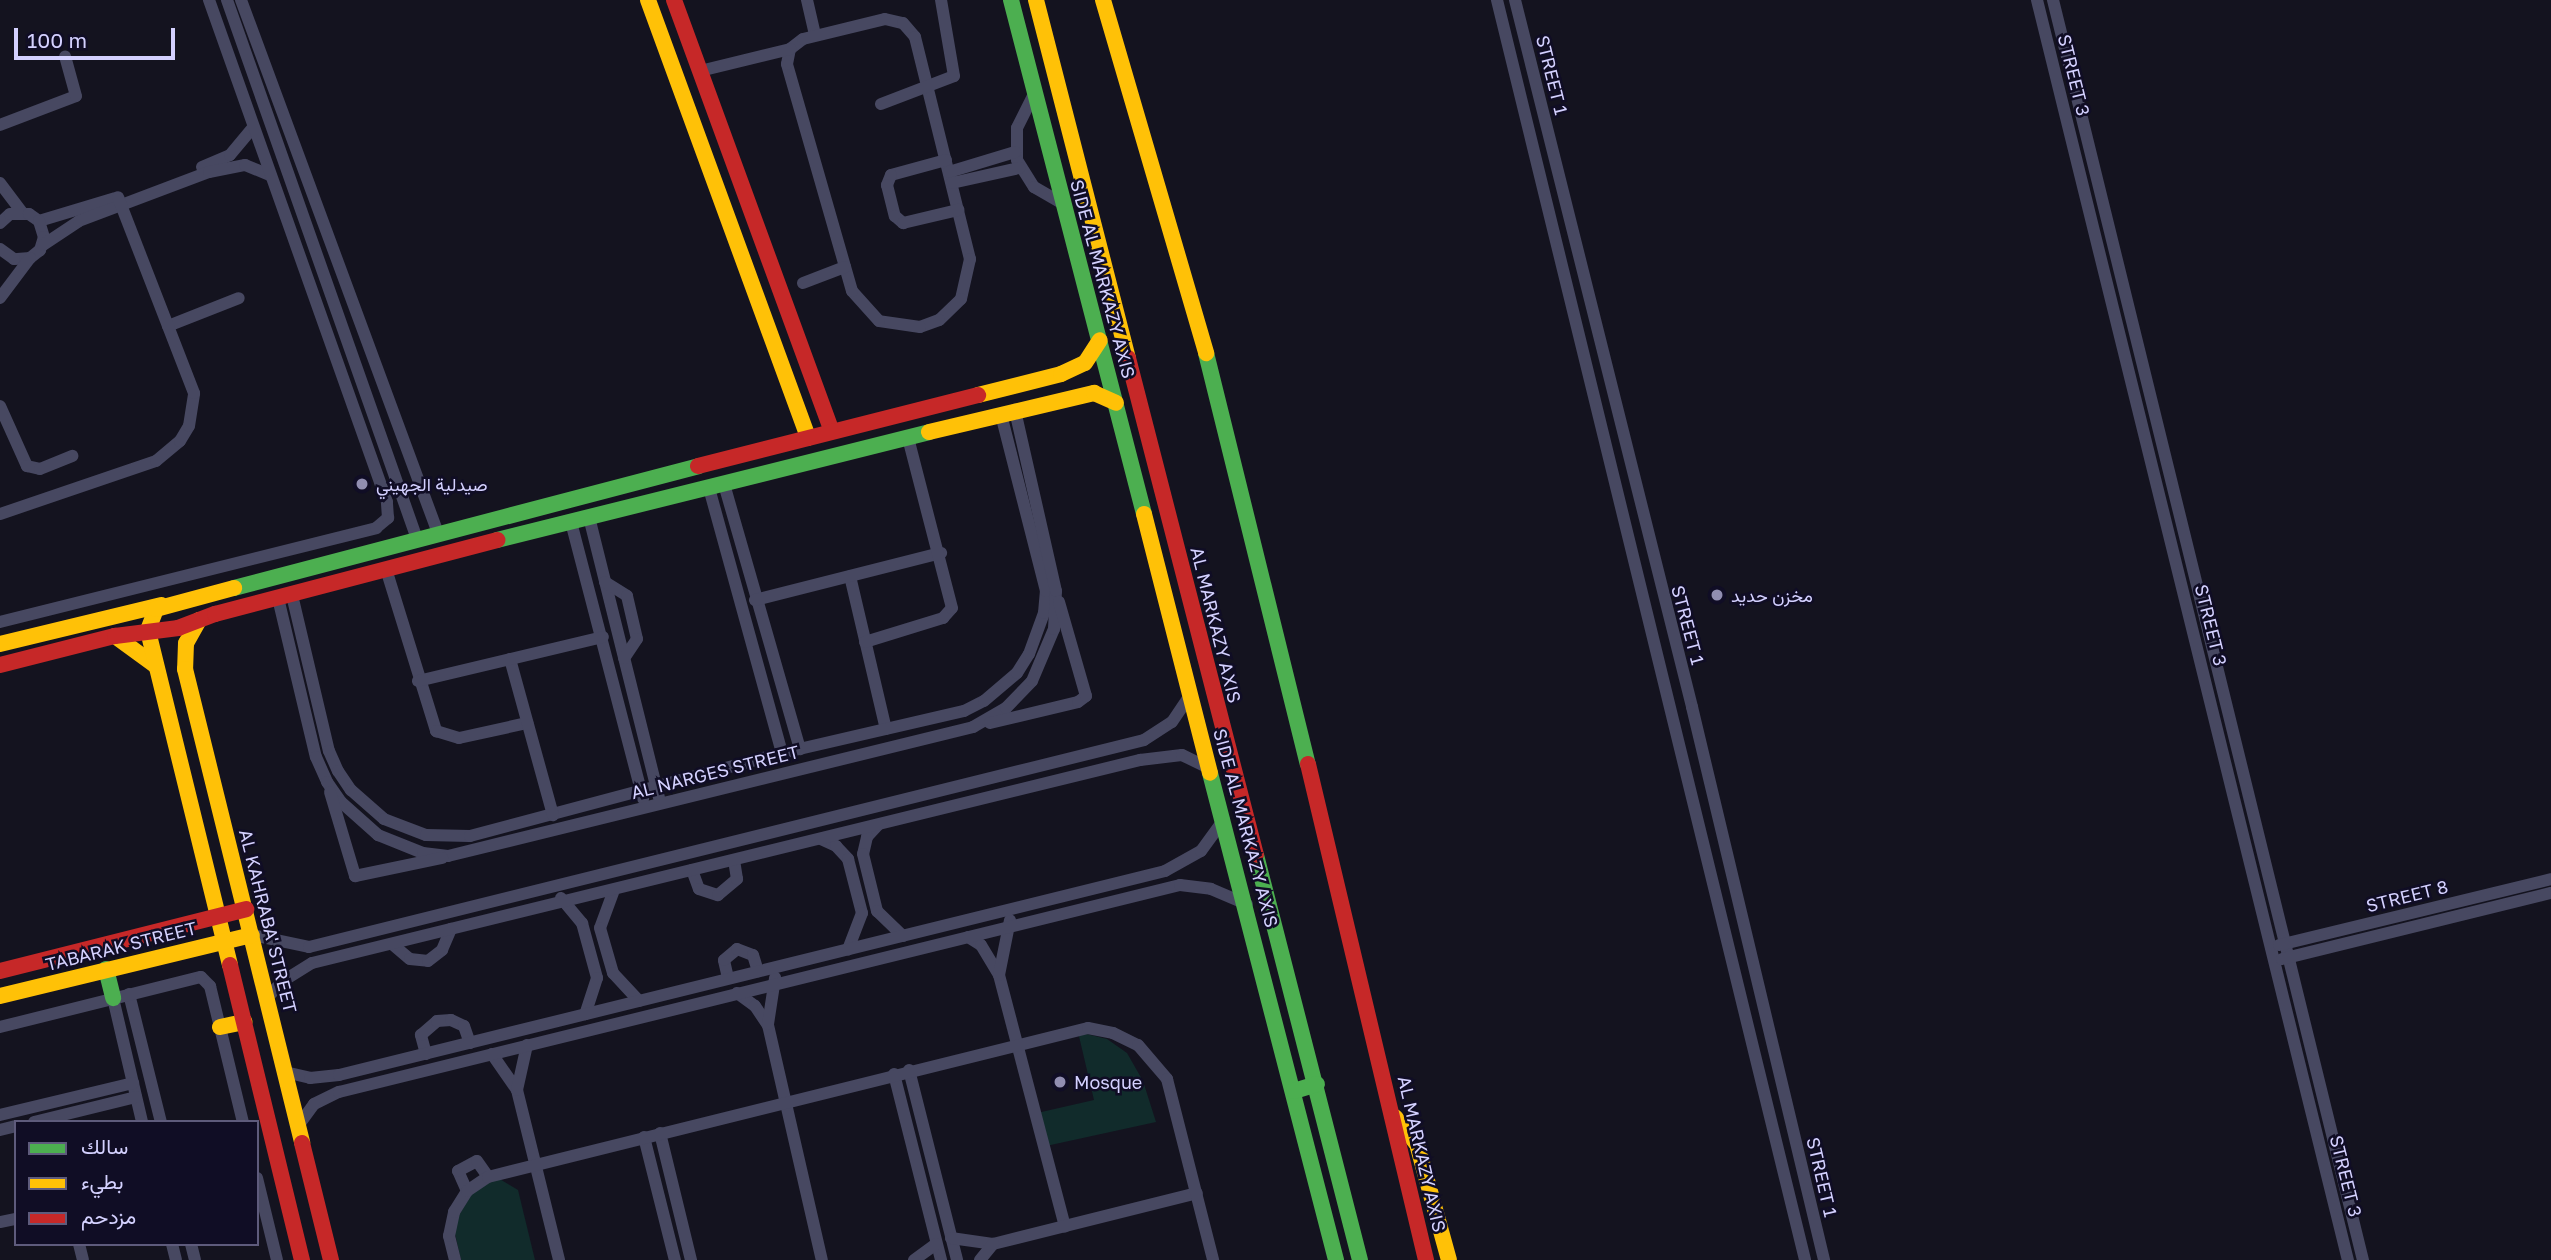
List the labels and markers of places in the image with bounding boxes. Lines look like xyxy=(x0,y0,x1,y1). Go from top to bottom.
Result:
place label: صيدلية الجهيني xyxy=(376,473,488,495)
marker: صيدلية الجهيني xyxy=(354,476,370,492)
place label: مخزن حديد xyxy=(1731,584,1813,606)
marker: مخزن حديد xyxy=(1709,587,1725,603)
place label: Mosque xyxy=(1074,1071,1142,1093)
marker: Mosque xyxy=(1052,1074,1068,1090)

